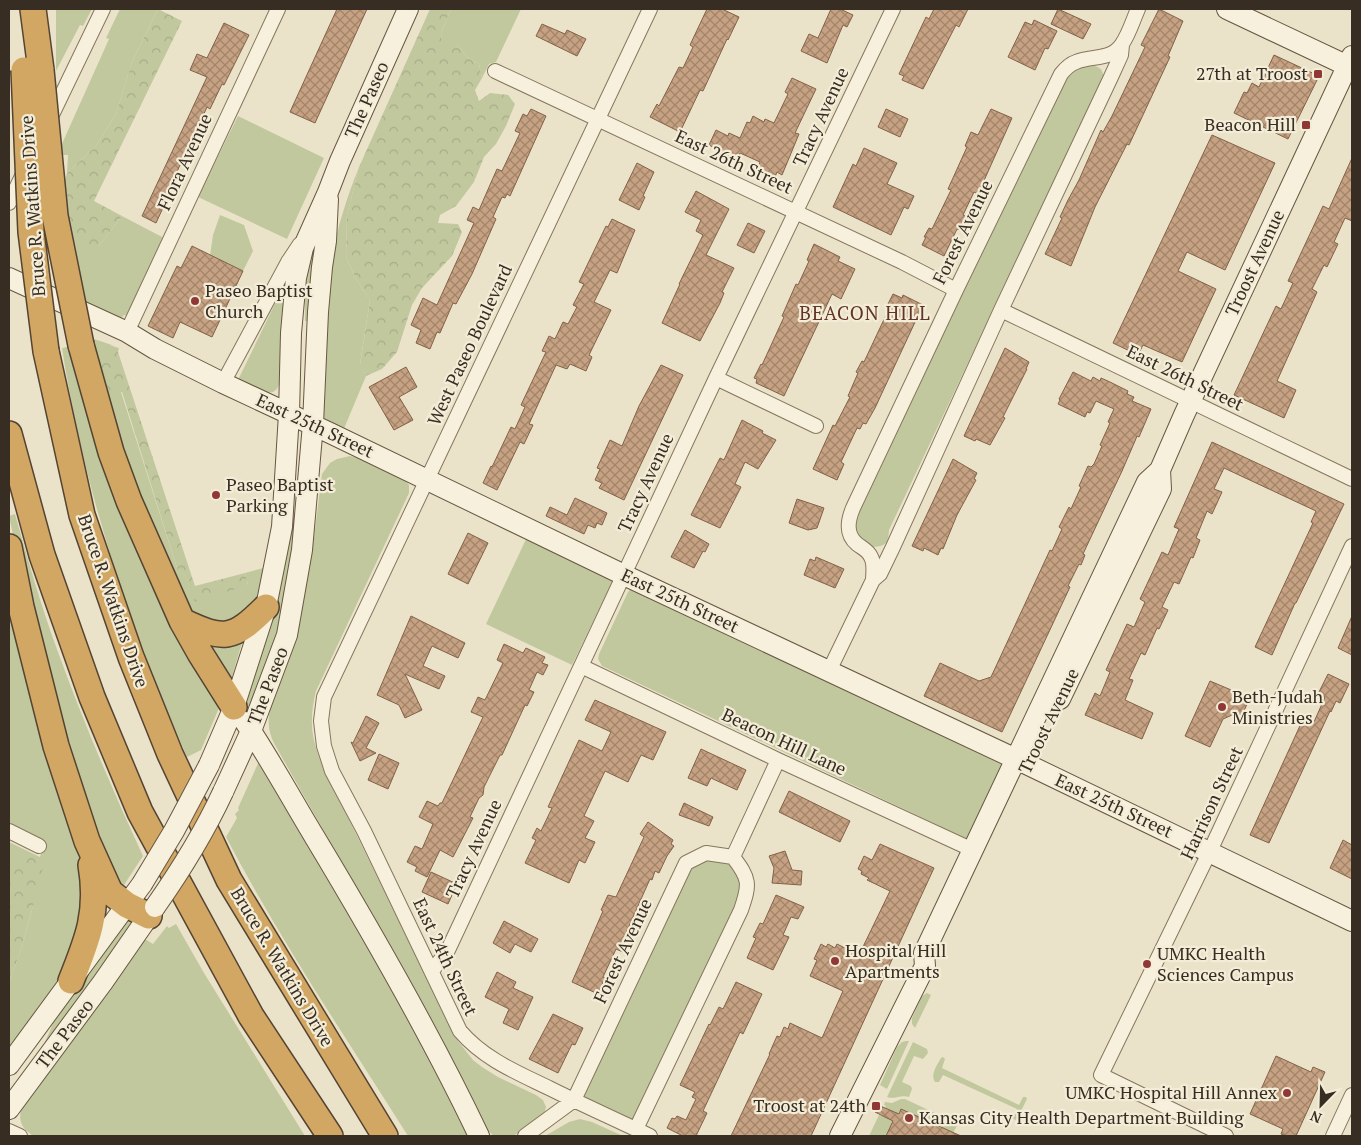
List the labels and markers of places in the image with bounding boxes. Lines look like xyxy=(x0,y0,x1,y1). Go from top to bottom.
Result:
place label: 27th at Troost xyxy=(1196,61,1308,85)
marker: 27th at Troost xyxy=(1312,68,1324,80)
place label: Beacon Hill xyxy=(1204,112,1296,136)
marker: Beacon Hill xyxy=(1300,119,1312,131)
place label: Paseo Baptist Church xyxy=(205,278,313,323)
marker: Paseo Baptist Church xyxy=(189,295,201,307)
place label: Paseo Baptist Parking xyxy=(226,472,334,517)
marker: Paseo Baptist Parking xyxy=(210,489,222,501)
place label: Beth-Judah Ministries xyxy=(1232,684,1324,729)
marker: Beth-Judah Ministries xyxy=(1216,701,1228,713)
place label: Hospital Hill Apartments xyxy=(845,938,946,983)
place label: UMKC Health Sciences Campus xyxy=(1157,941,1294,986)
marker: Hospital Hill Apartments xyxy=(829,955,841,967)
marker: UMKC Health Sciences Campus xyxy=(1141,958,1153,970)
place label: UMKC Hospital Hill Annex xyxy=(1065,1080,1278,1104)
marker: UMKC Hospital Hill Annex xyxy=(1281,1087,1293,1099)
place label: Troost at 24th xyxy=(753,1093,866,1117)
marker: Troost at 24th xyxy=(870,1100,882,1112)
place label: Kansas City Health Department Building xyxy=(919,1105,1244,1129)
marker: Kansas City Health Department Building xyxy=(903,1112,915,1124)

